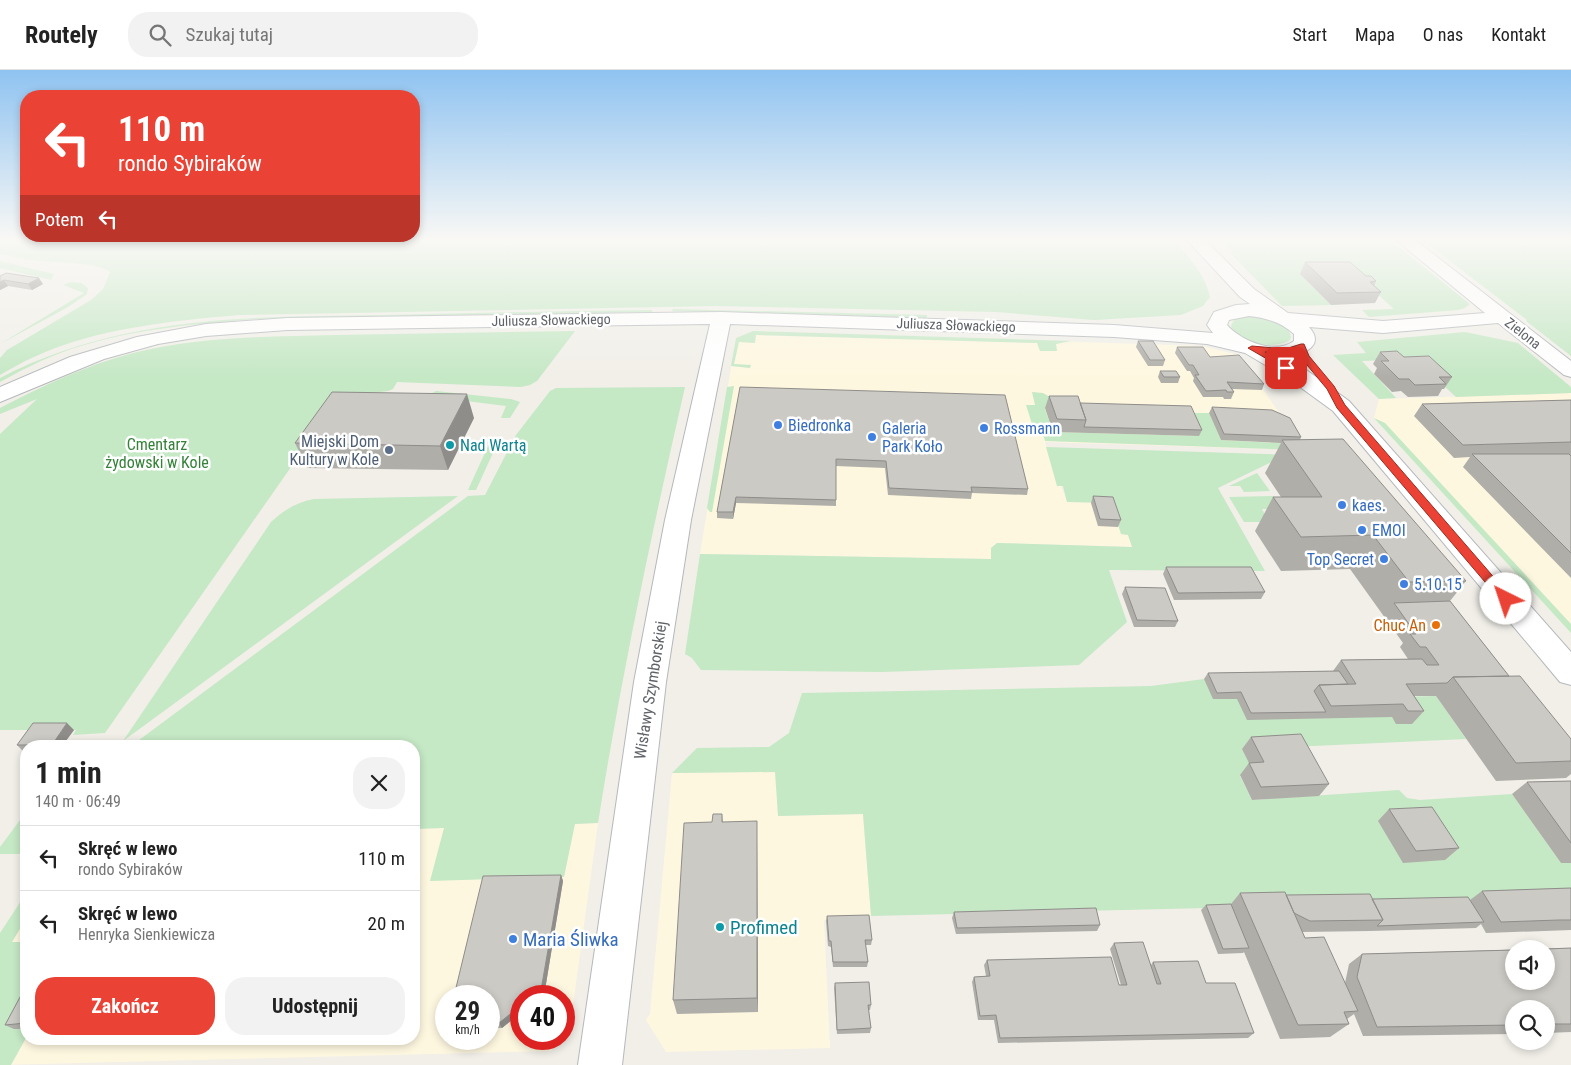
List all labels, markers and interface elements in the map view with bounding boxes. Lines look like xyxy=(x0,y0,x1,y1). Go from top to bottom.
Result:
search box xyxy=(128,12,478,57)
text: Routely xyxy=(25,21,98,49)
icon: search xyxy=(146,21,174,49)
text: Szukaj tutaj xyxy=(186,23,273,46)
text: Start xyxy=(1293,24,1327,45)
text: Mapa xyxy=(1355,24,1395,45)
text: O nas xyxy=(1423,24,1463,45)
text: Kontakt xyxy=(1491,24,1546,45)
text: 110 m xyxy=(118,109,205,150)
icon: left xyxy=(35,110,100,175)
text: rondo Sybiraków xyxy=(118,151,262,176)
icon: left xyxy=(94,205,122,233)
text: Potem xyxy=(35,208,84,231)
street label: Juliusza Słowackiego xyxy=(491,311,611,329)
street label: Zielona xyxy=(1502,314,1544,352)
street label: Juliusza Słowackiego xyxy=(896,315,1016,335)
pin xyxy=(1265,347,1307,389)
icon: arrive xyxy=(1272,354,1300,382)
place label: Biedronka xyxy=(788,416,851,435)
marker: Biedronka xyxy=(772,419,784,431)
place label: Galeria Park Koło xyxy=(882,419,943,456)
place label: Rossmann xyxy=(994,419,1060,438)
marker: Rossmann xyxy=(978,422,990,434)
marker: Galeria Park Koło xyxy=(866,431,878,443)
place label: Miejski Dom Kultury w Kole xyxy=(289,432,379,469)
park label: Cmentarz żydowski w Kole xyxy=(105,435,209,472)
place label: Nad Wartą xyxy=(460,436,526,455)
marker: Nad Wartą xyxy=(444,439,456,451)
marker: Miejski Dom Kultury w Kole xyxy=(383,444,395,456)
place label: kaes. xyxy=(1352,496,1386,515)
marker: kaes. xyxy=(1336,499,1348,511)
place label: EMOI xyxy=(1372,521,1406,540)
marker: EMOI xyxy=(1356,524,1368,536)
place label: Top Secret xyxy=(1307,550,1374,569)
marker: Top Secret xyxy=(1378,553,1390,565)
position arrow xyxy=(1479,572,1531,624)
place label: 5.10.15 xyxy=(1414,575,1462,594)
marker: 5.10.15 xyxy=(1398,578,1410,590)
place label: Chuc An xyxy=(1373,616,1426,635)
marker: Chuc An xyxy=(1430,619,1442,631)
street label: Wisławy Szymborskiej xyxy=(630,620,671,761)
text: 1 min xyxy=(35,755,102,790)
button: close xyxy=(353,757,405,809)
text: 140 m · 06:49 xyxy=(35,792,121,811)
text: Skręć w lewo xyxy=(78,837,177,860)
icon: left xyxy=(35,844,63,872)
text: 110 m xyxy=(358,847,405,870)
text: rondo Sybiraków xyxy=(78,860,183,879)
text: Skręć w lewo xyxy=(78,902,177,925)
icon: left xyxy=(35,909,63,937)
text: 20 m xyxy=(368,912,405,935)
place label: Profimed xyxy=(730,916,798,939)
marker: Profimed xyxy=(714,921,726,933)
text: Henryka Sienkiewicza xyxy=(78,925,215,944)
place label: Maria Śliwka xyxy=(523,928,619,951)
marker: Maria Śliwka xyxy=(507,933,519,945)
map controls xyxy=(1505,940,1555,1050)
button: sound xyxy=(1505,940,1555,990)
button: Zakończ xyxy=(35,977,215,1035)
button: Udostępnij xyxy=(225,977,405,1035)
speed limit sign: 40 xyxy=(510,985,575,1050)
text: 29 xyxy=(455,997,480,1026)
button: search xyxy=(1505,1000,1555,1050)
text: km/h xyxy=(455,1023,480,1037)

